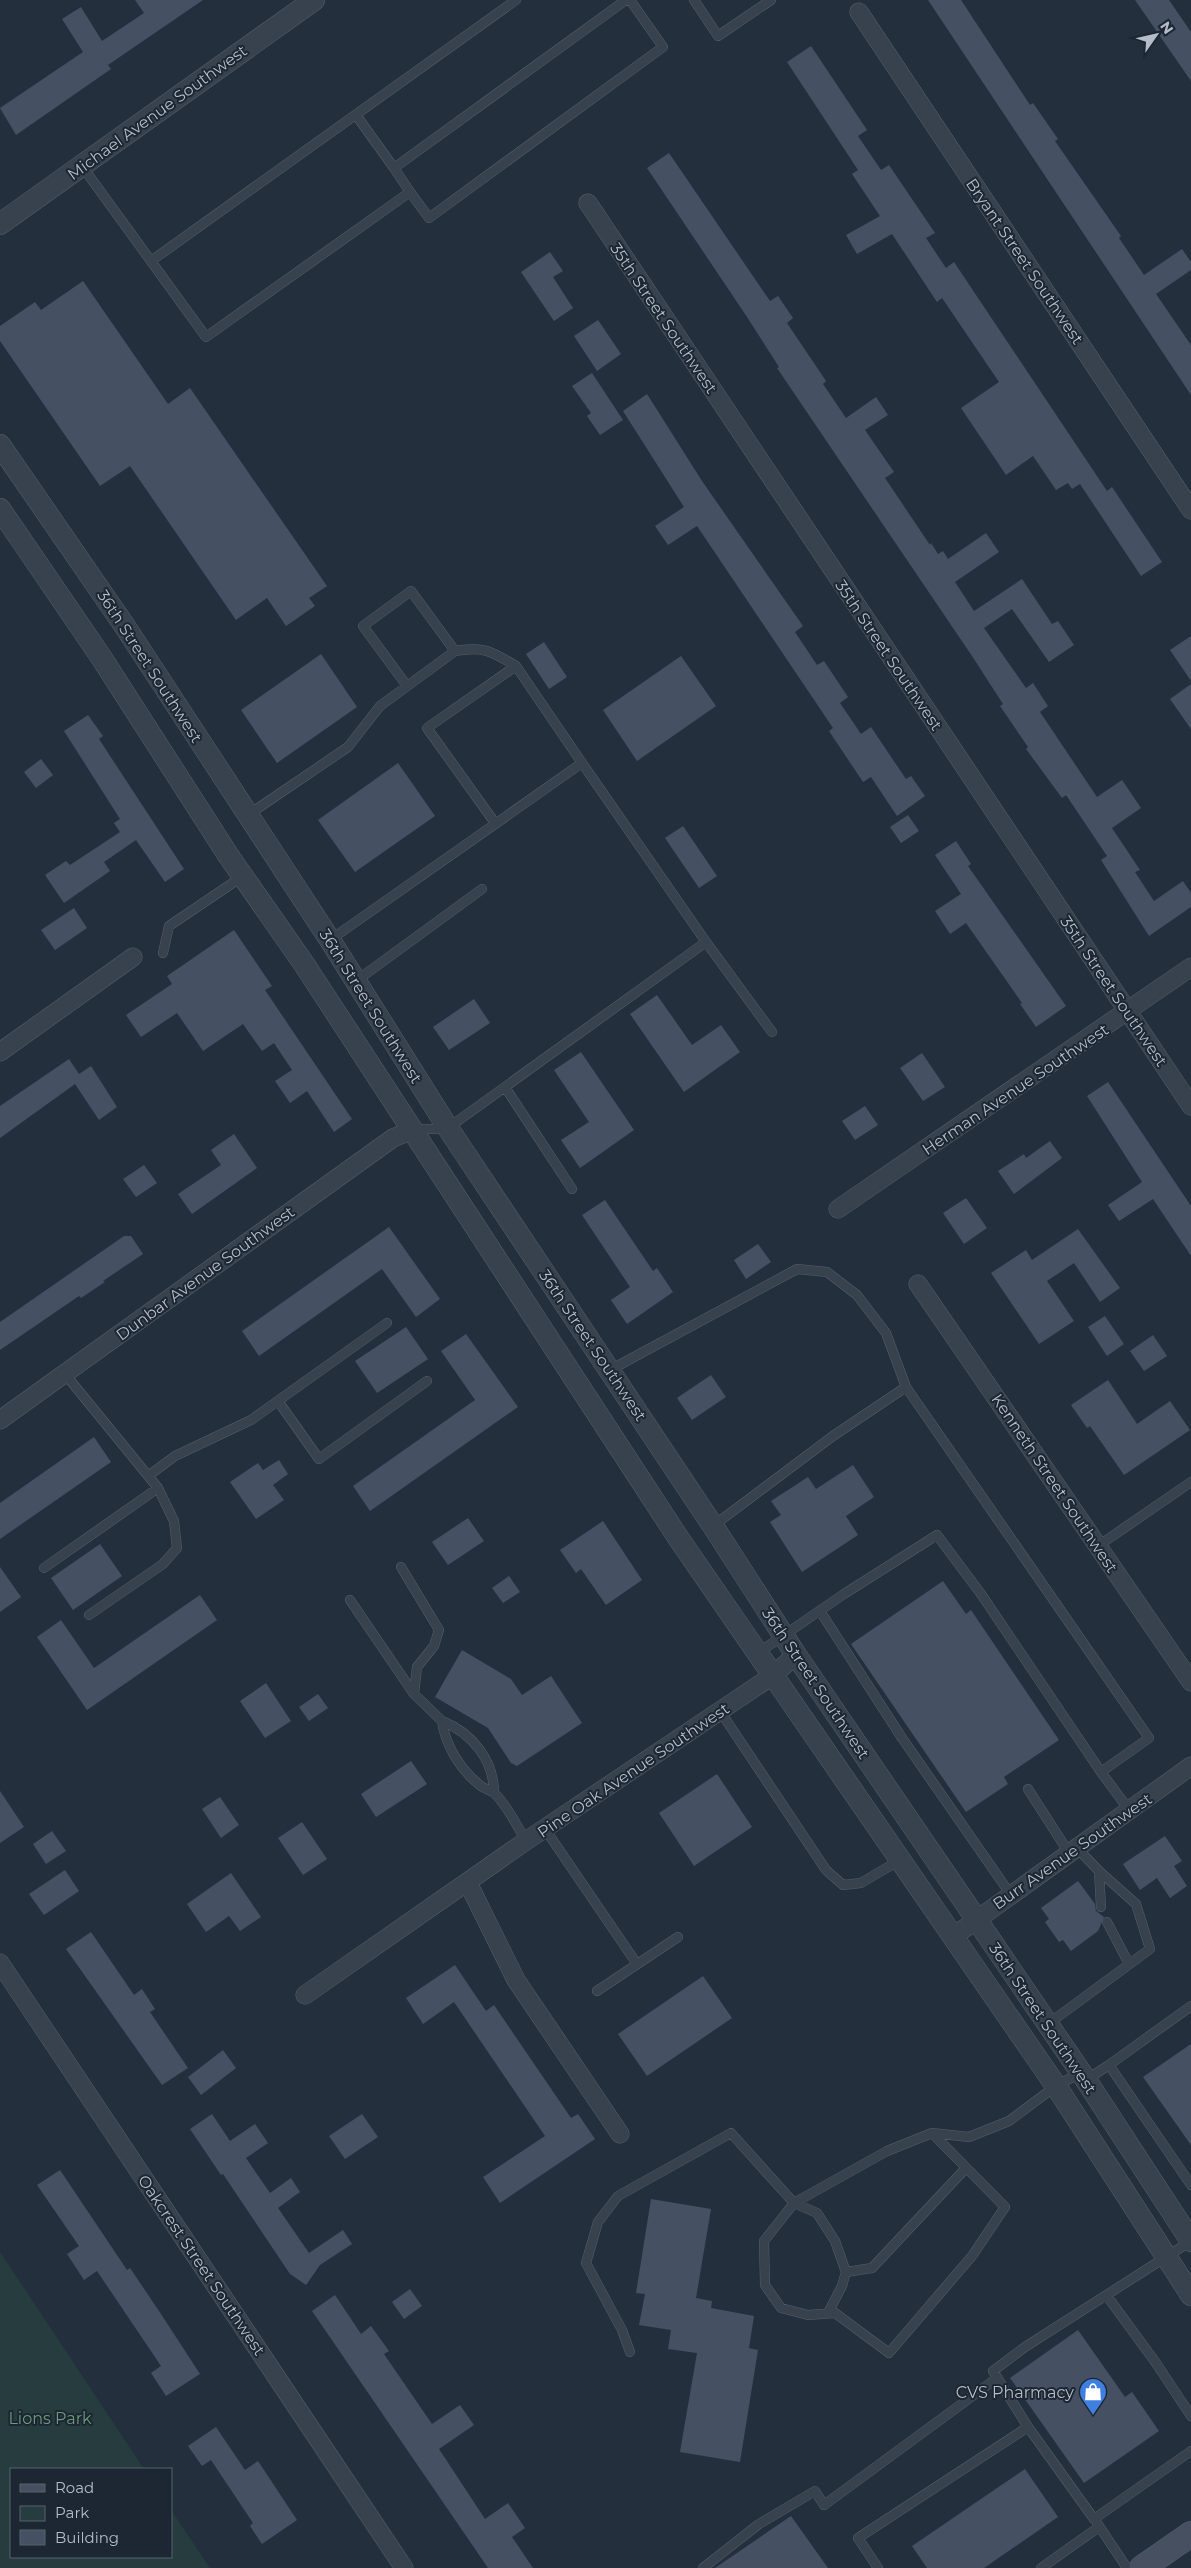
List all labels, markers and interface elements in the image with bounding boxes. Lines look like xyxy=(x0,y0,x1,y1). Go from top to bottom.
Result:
north arrow xyxy=(1131,10,1181,60)
text: N xyxy=(1156,18,1177,37)
street label: Michael Avenue Southwest xyxy=(64,41,251,184)
street label: Bryant Street Southwest xyxy=(962,175,1087,348)
street label: 35th Street Southwest xyxy=(606,239,721,398)
street label: 35th Street Southwest xyxy=(831,576,946,735)
street label: 36th Street Southwest xyxy=(93,586,206,747)
street label: 35th Street Southwest xyxy=(1056,912,1171,1071)
street label: 36th Street Southwest xyxy=(315,926,426,1087)
street label: Herman Avenue Southwest xyxy=(919,1020,1112,1159)
street label: Dunbar Avenue Southwest xyxy=(112,1202,299,1345)
street label: 36th Street Southwest xyxy=(535,1266,651,1425)
street label: Kenneth Street Southwest xyxy=(988,1390,1122,1577)
street label: 36th Street Southwest xyxy=(758,1604,874,1763)
street label: Pine Oak Avenue Southwest xyxy=(534,1699,733,1842)
street label: Burr Avenue Southwest xyxy=(989,1789,1156,1914)
street label: 36th Street Southwest xyxy=(985,1939,1101,2098)
street label: Oakcrest Street Southwest xyxy=(134,2171,269,2360)
shop icon: CVS Pharmacy xyxy=(1078,2377,1108,2416)
place label: CVS Pharmacy xyxy=(956,2383,1074,2402)
park label: Lions Park xyxy=(8,2409,92,2428)
legend xyxy=(10,2468,172,2558)
text: Road xyxy=(55,2478,94,2497)
text: Park xyxy=(55,2503,89,2522)
text: Building xyxy=(55,2528,119,2547)

